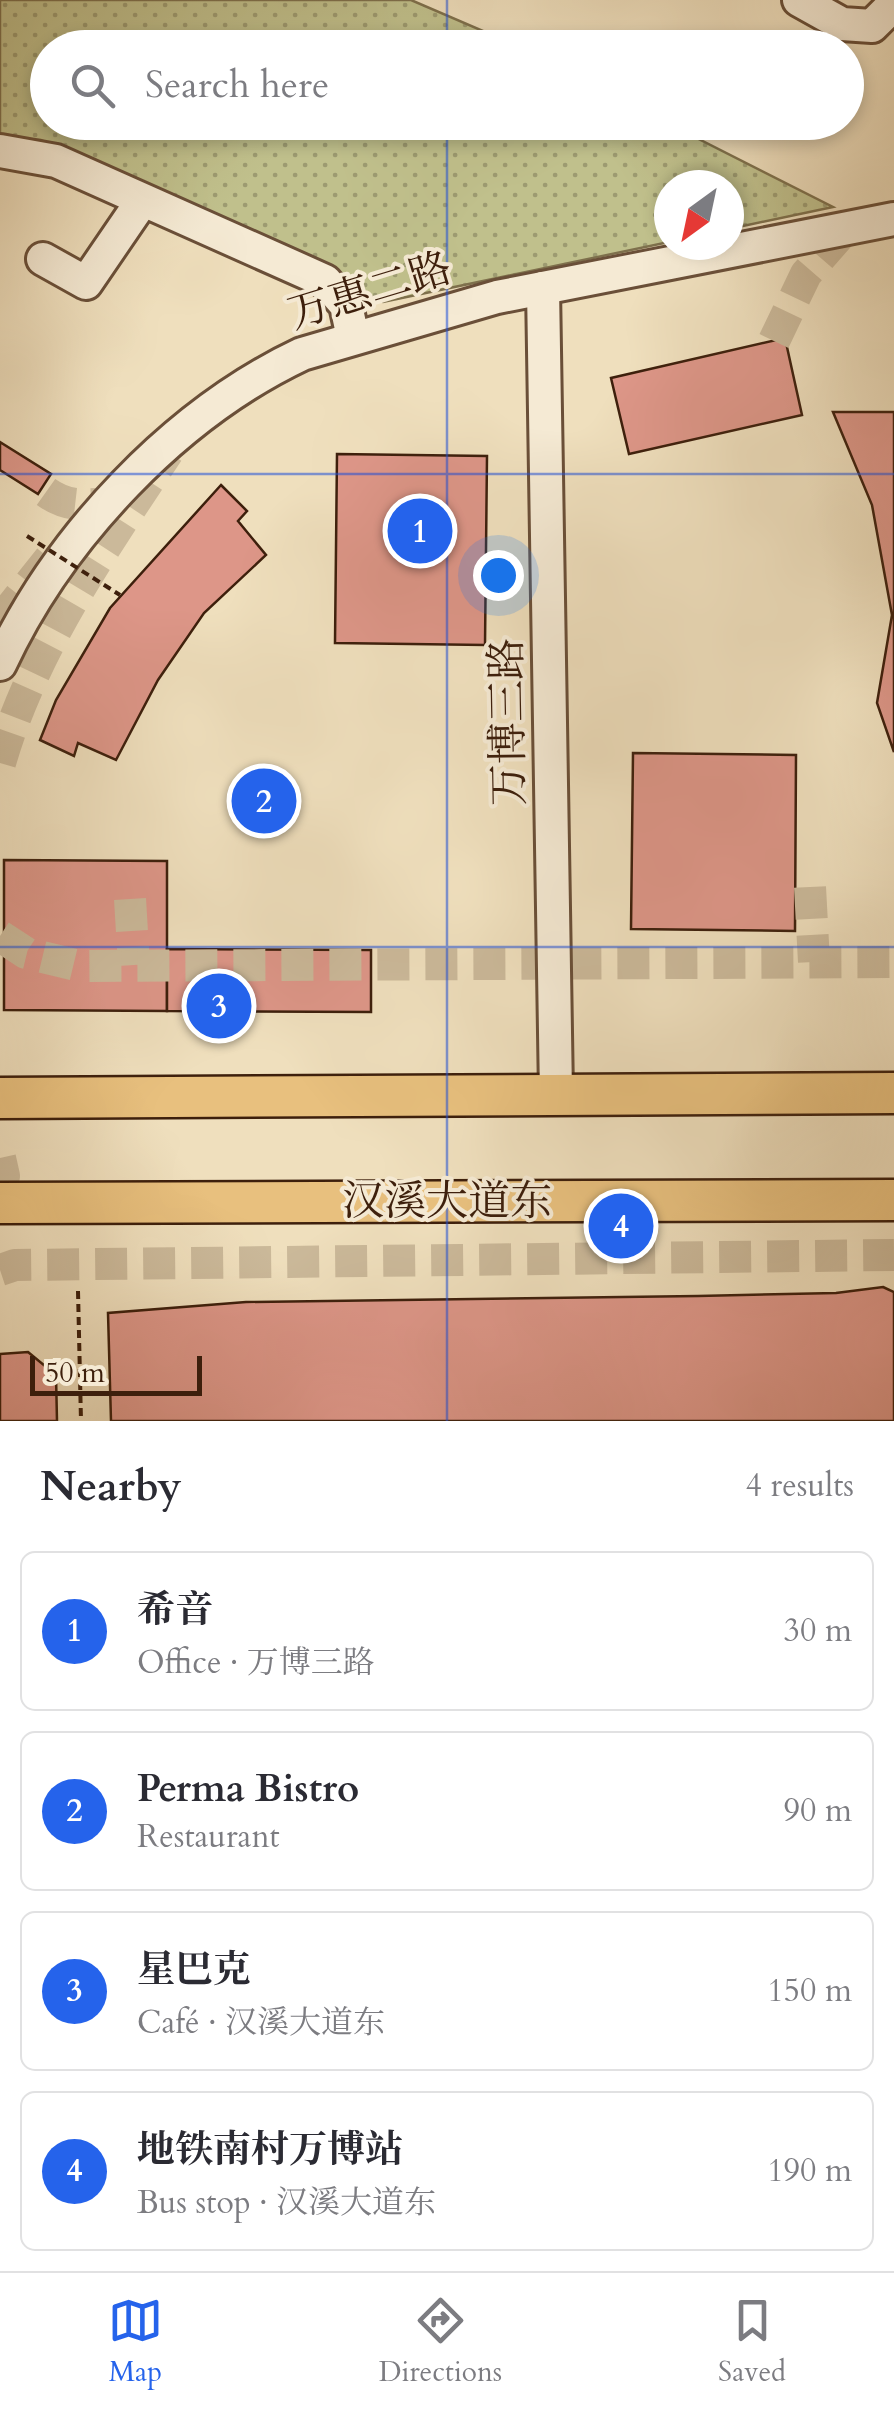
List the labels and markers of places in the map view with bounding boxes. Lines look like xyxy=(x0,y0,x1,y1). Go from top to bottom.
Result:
pin: 1 xyxy=(388,494,452,568)
pin: 2 xyxy=(232,764,296,838)
pin: 3 xyxy=(186,968,252,1044)
pin: 4 xyxy=(588,1188,654,1264)

